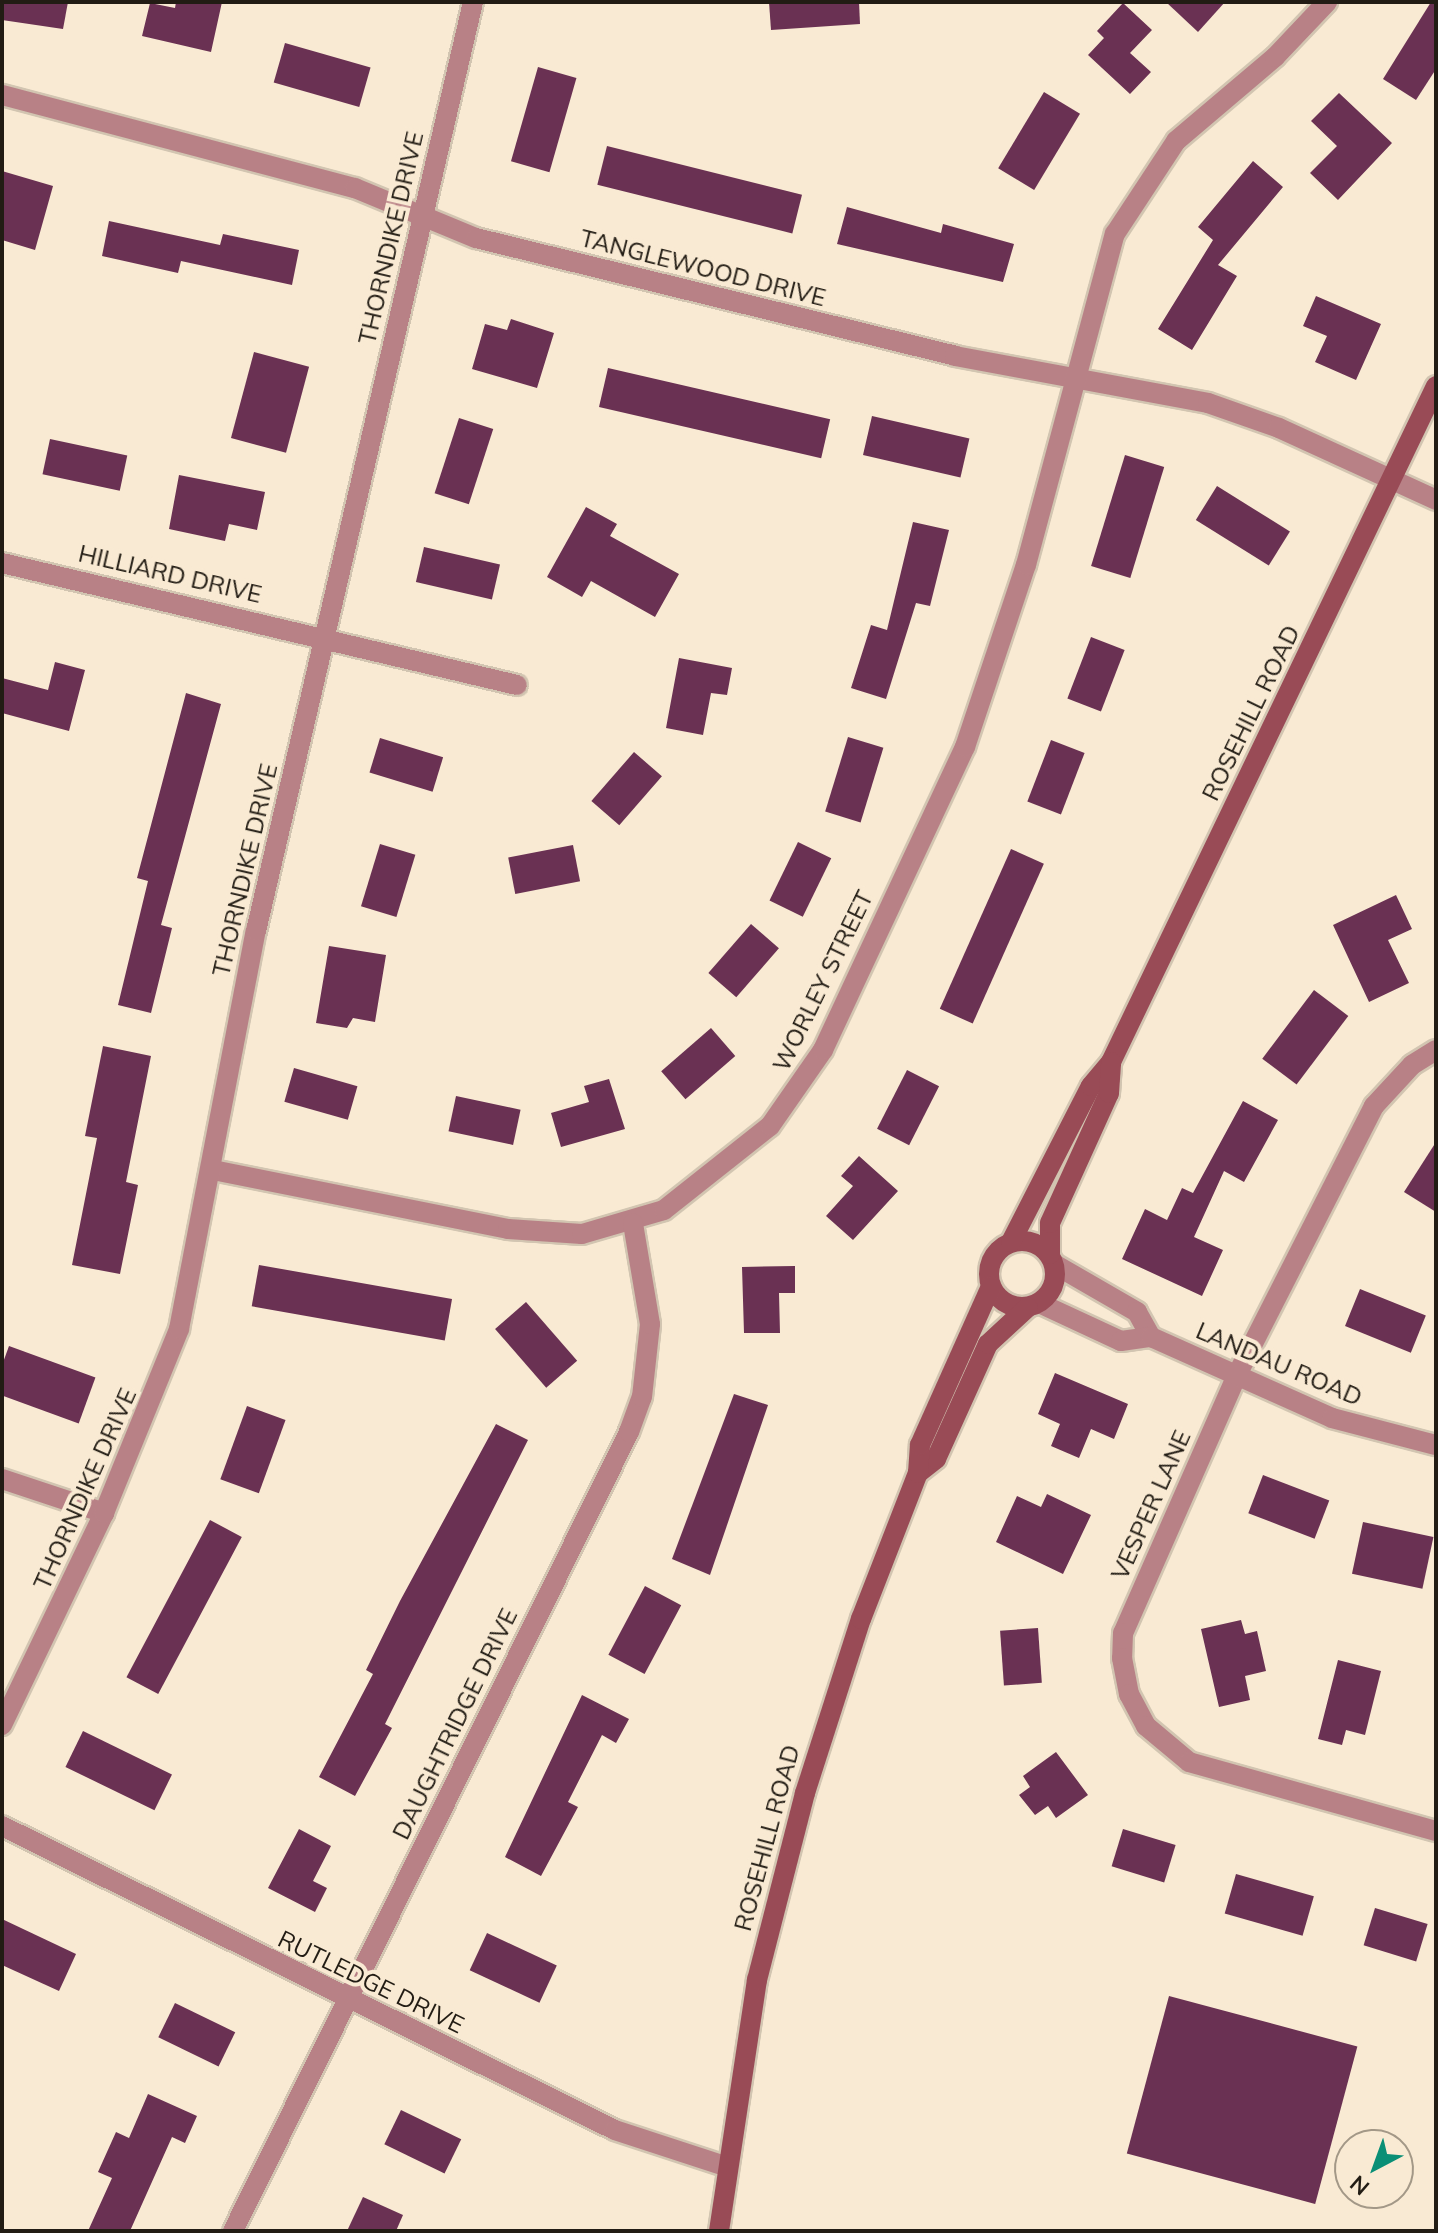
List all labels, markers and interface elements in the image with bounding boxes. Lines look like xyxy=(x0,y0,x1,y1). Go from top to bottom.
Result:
street label: THORNDIKE DRIVE xyxy=(353,129,429,347)
street label: TANGLEWOOD DRIVE xyxy=(577,224,829,312)
street label: HILLIARD DRIVE xyxy=(76,539,264,609)
street label: ROSEHILL ROAD xyxy=(1196,621,1306,805)
street label: THORNDIKE DRIVE xyxy=(207,761,283,979)
street label: WORLEY STREET xyxy=(767,886,879,1076)
street label: LANDAU ROAD xyxy=(1192,1316,1366,1412)
street label: THORNDIKE DRIVE xyxy=(28,1384,142,1594)
street label: VESPER LANE xyxy=(1105,1426,1197,1584)
street label: DAUGHTRIDGE DRIVE xyxy=(387,1604,523,1844)
street label: ROSEHILL ROAD xyxy=(728,1742,806,1934)
street label: RUTLEDGE DRIVE xyxy=(273,1925,469,2039)
north arrow xyxy=(1334,2129,1414,2209)
text: N xyxy=(1344,2170,1375,2202)

